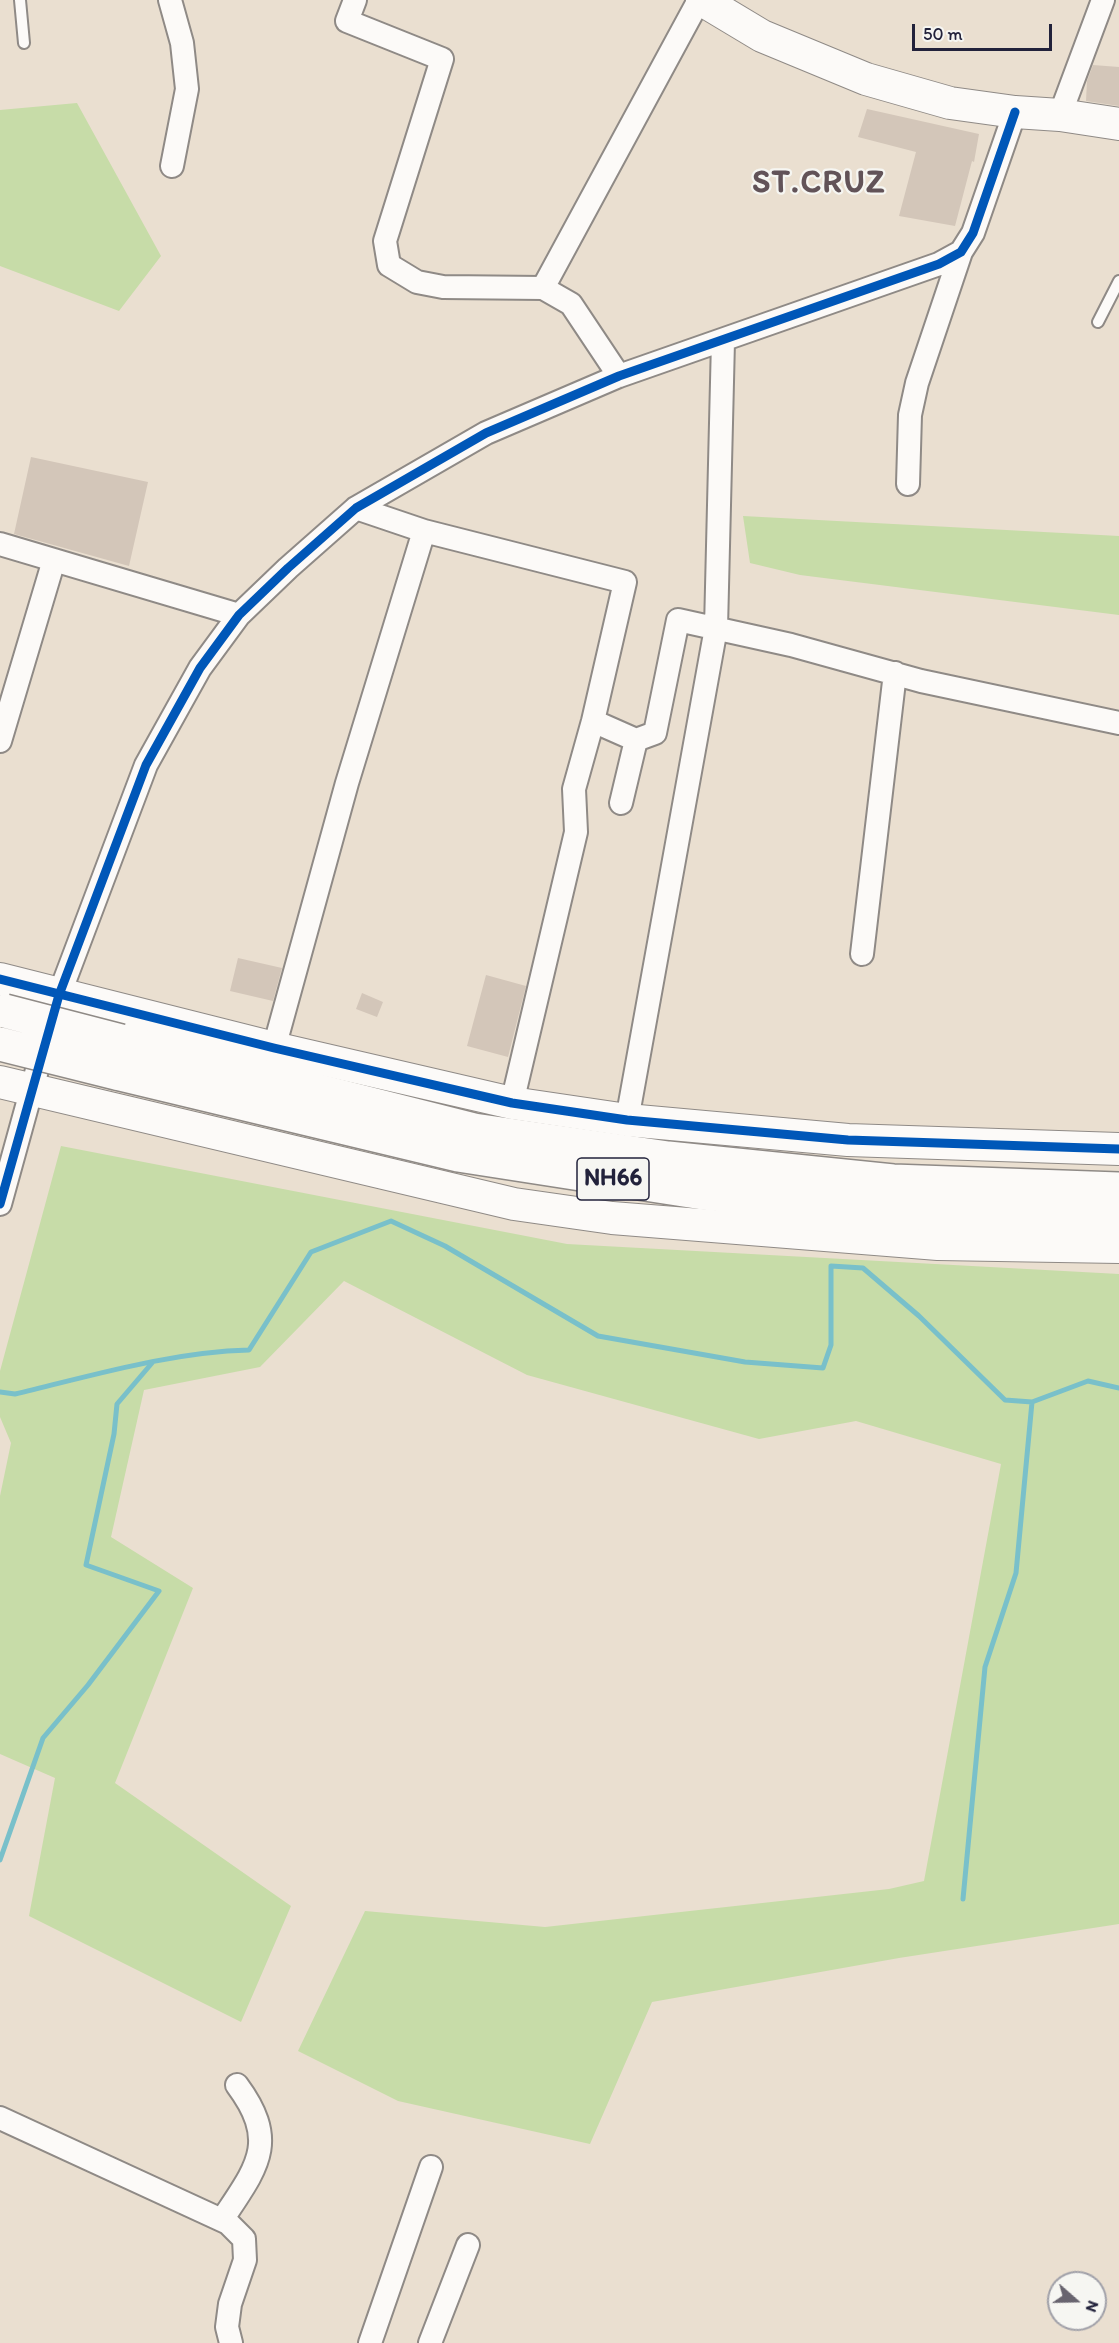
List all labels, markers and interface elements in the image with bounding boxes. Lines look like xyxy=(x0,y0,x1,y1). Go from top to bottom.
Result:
scale bar xyxy=(915,12,1054,50)
text: 50 m xyxy=(923,23,963,45)
district label: ST.CRUZ xyxy=(752,165,886,203)
road number: NH66 xyxy=(577,1158,649,1200)
north arrow xyxy=(1047,2271,1107,2331)
text: N xyxy=(1082,2298,1103,2315)

